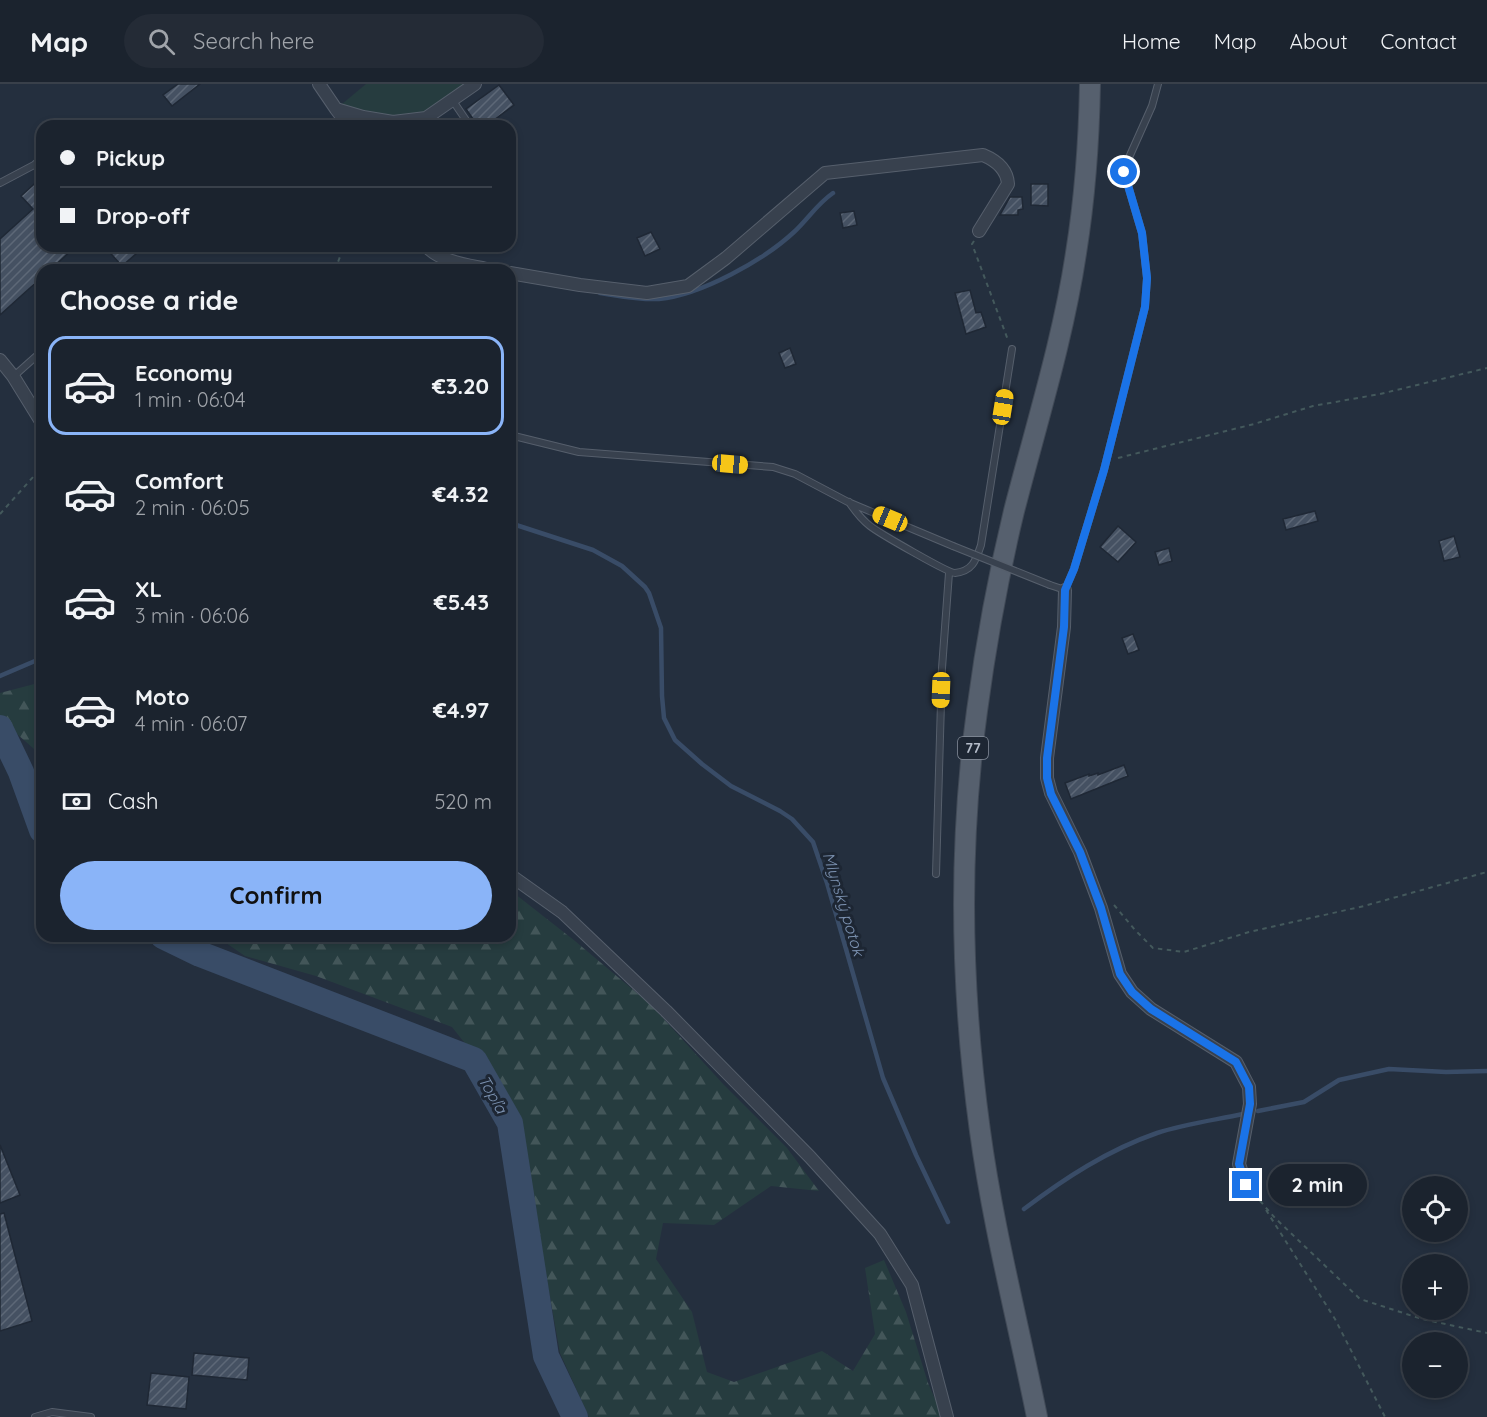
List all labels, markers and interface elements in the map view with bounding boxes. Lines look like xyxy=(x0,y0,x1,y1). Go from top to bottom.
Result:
search box xyxy=(124,14,544,68)
text: Map xyxy=(30,24,88,59)
icon: search xyxy=(145,25,178,58)
text: Search here xyxy=(193,27,315,55)
text: Home xyxy=(1122,28,1181,54)
text: Map xyxy=(1214,28,1257,54)
text: About xyxy=(1290,28,1348,54)
text: Contact xyxy=(1381,28,1457,54)
text: Pickup xyxy=(96,144,165,172)
route start xyxy=(1110,158,1137,185)
text: Drop-off xyxy=(96,202,190,230)
text: Choose a ride xyxy=(60,283,238,317)
icon: car xyxy=(63,359,117,413)
text: Economy xyxy=(135,359,233,387)
text: €3.20 xyxy=(432,372,489,400)
text: 1 min · 06:04 xyxy=(135,387,246,412)
car xyxy=(991,388,1015,426)
car xyxy=(711,453,749,475)
icon: car xyxy=(63,467,117,521)
text: Comfort xyxy=(135,467,224,495)
text: €4.32 xyxy=(432,480,489,508)
text: 2 min · 06:05 xyxy=(135,495,250,520)
car xyxy=(870,504,910,534)
icon: car xyxy=(63,575,117,629)
text: XL xyxy=(135,575,162,603)
text: €5.43 xyxy=(434,588,489,616)
text: 3 min · 06:06 xyxy=(135,603,249,628)
car xyxy=(931,672,951,708)
icon: car xyxy=(63,683,117,737)
text: Moto xyxy=(135,683,189,711)
text: €4.97 xyxy=(433,696,489,724)
text: 4 min · 06:07 xyxy=(135,711,247,736)
road number: 77 xyxy=(958,737,988,759)
icon: cash xyxy=(60,785,93,818)
text: Cash xyxy=(108,787,159,815)
text: 520 m xyxy=(434,789,492,814)
water label: Mlynský potok xyxy=(819,850,870,960)
button: Confirm xyxy=(60,861,492,930)
water label: Topľa xyxy=(474,1071,512,1118)
callout: 2 min xyxy=(1267,1164,1366,1206)
route end xyxy=(1232,1171,1259,1198)
text: 2 min xyxy=(1291,1172,1344,1197)
map controls xyxy=(1402,1176,1468,1398)
button: locate xyxy=(1402,1176,1468,1242)
button: + xyxy=(1402,1254,1468,1320)
button: − xyxy=(1402,1332,1468,1398)

